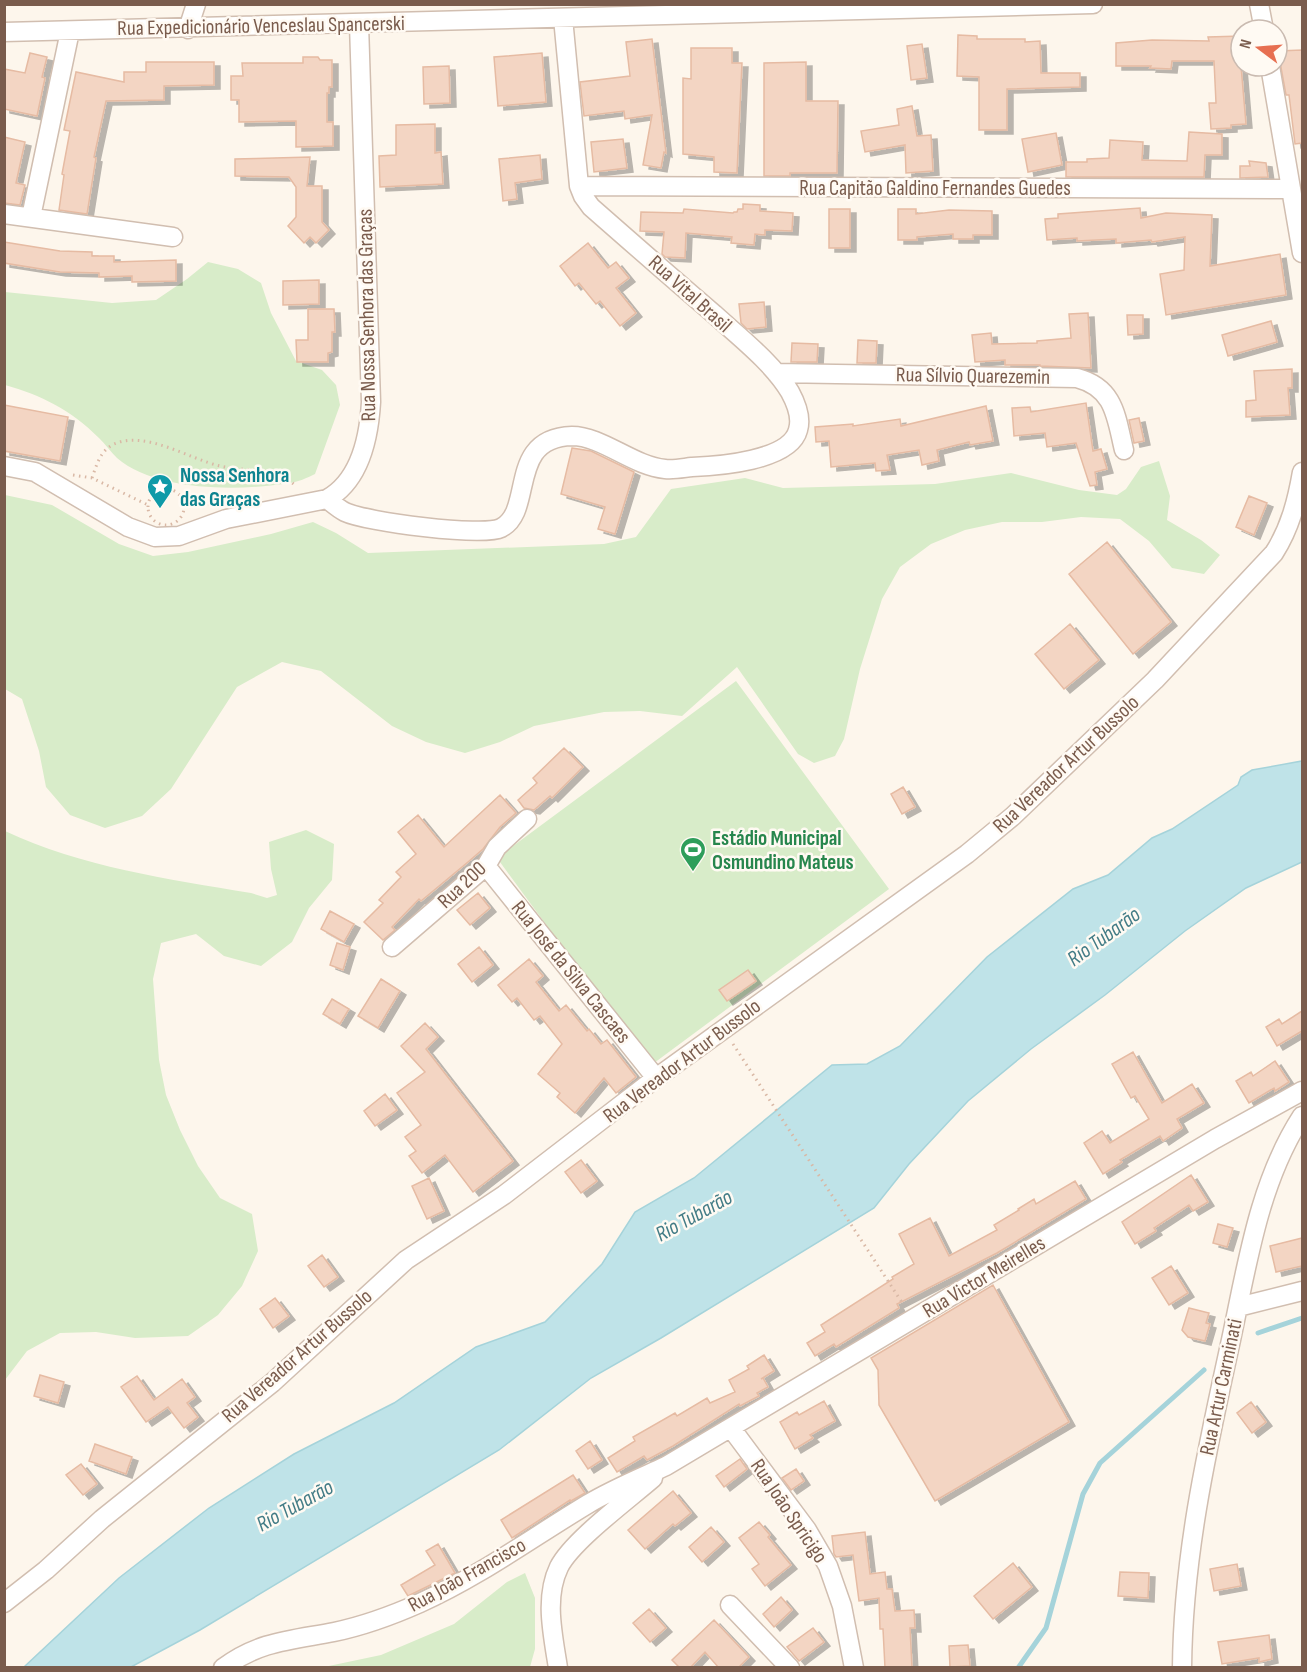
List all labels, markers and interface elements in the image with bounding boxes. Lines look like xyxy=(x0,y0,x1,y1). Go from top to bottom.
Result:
street label: Rua Expedicionário Venceslau Spancerski xyxy=(117,11,405,41)
north arrow xyxy=(1229,18,1289,78)
text: N xyxy=(1236,38,1256,51)
street label: Rua Capitão Galdino Fernandes Guedes xyxy=(799,176,1071,201)
street label: Rua Nossa Senhora das Graças xyxy=(353,209,381,421)
street label: Rua Vital Brasil xyxy=(643,250,737,338)
street label: Rua Sílvio Quarezemin xyxy=(896,362,1050,390)
place label: Nossa Senhora das Graças xyxy=(180,463,289,512)
place icon: Nossa Senhora das Graças xyxy=(145,472,175,510)
street label: Rua Vereador Artur Bussolo xyxy=(988,690,1144,838)
place label: Estádio Municipal Osmundino Mateus xyxy=(712,826,854,875)
sports icon: Estádio Municipal Osmundino Mateus xyxy=(678,835,708,873)
street label: Rua 200 xyxy=(433,856,491,914)
street label: Rua José da Silva Cascaes xyxy=(506,896,636,1048)
water label: Rio Tubarão xyxy=(1062,901,1146,973)
street label: Rua Vereador Artur Bussolo xyxy=(598,994,766,1128)
water label: Rio Tubarão xyxy=(651,1184,737,1248)
street label: Rua Victor Meirelles xyxy=(918,1231,1050,1323)
street label: Rua Vereador Artur Bussolo xyxy=(217,1284,377,1428)
street label: Rua Artur Carminati xyxy=(1194,1316,1248,1458)
street label: Rua João Spricigo xyxy=(745,1454,833,1568)
water label: Rio Tubarão xyxy=(252,1474,338,1538)
street label: Rua João Francisco xyxy=(404,1532,530,1618)

